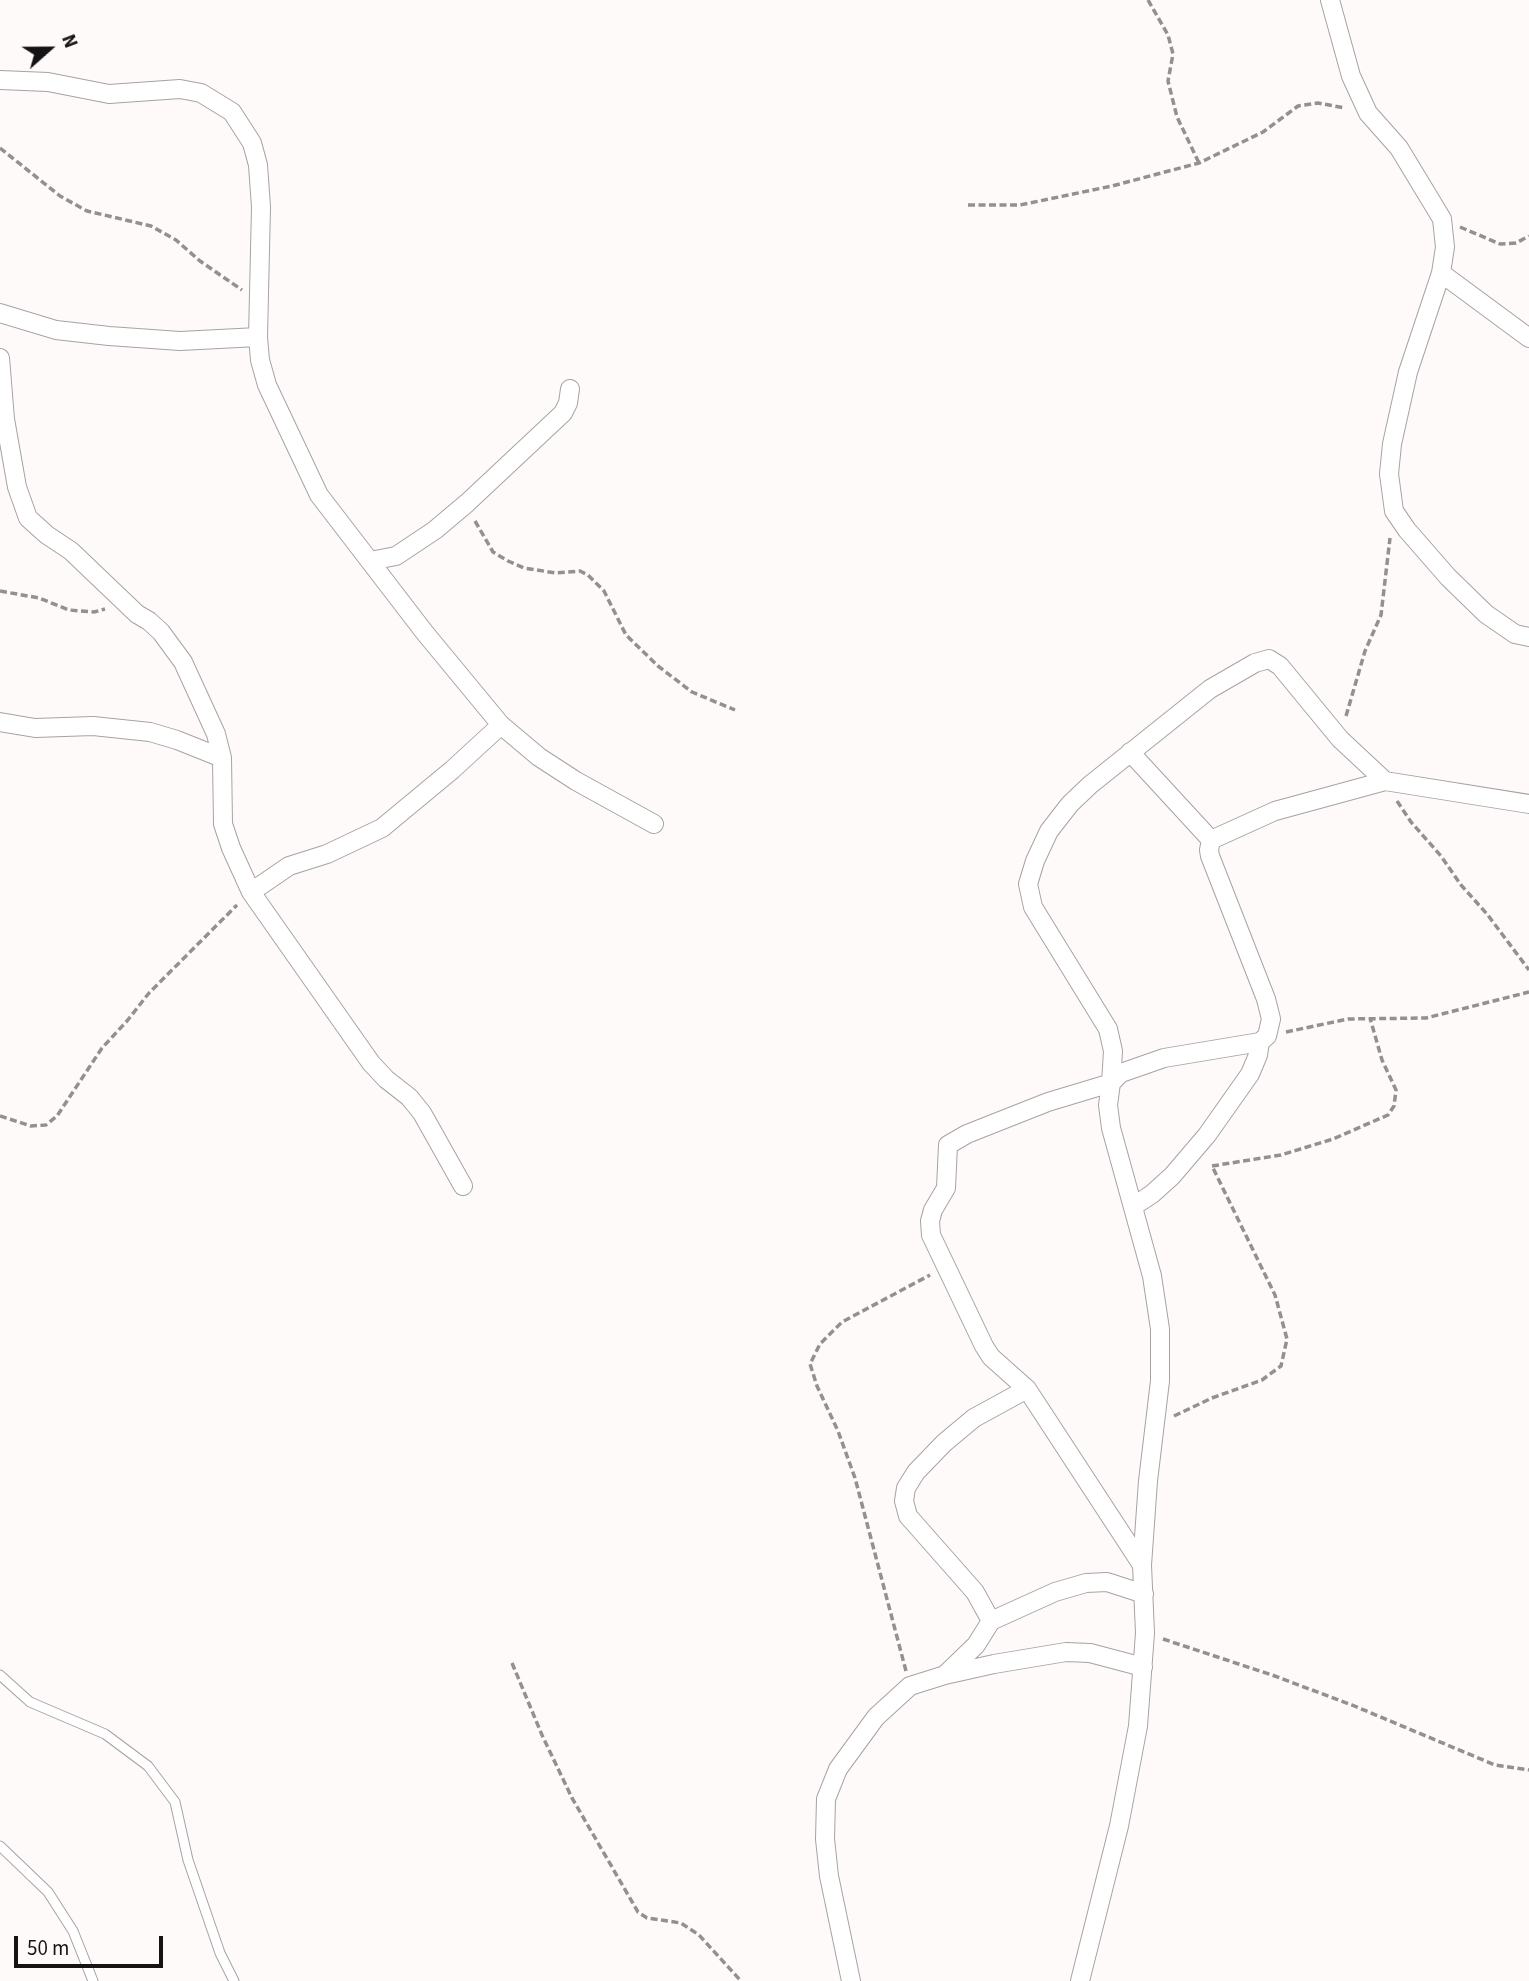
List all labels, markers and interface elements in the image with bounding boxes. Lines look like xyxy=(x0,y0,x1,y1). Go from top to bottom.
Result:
north arrow xyxy=(14,14,84,84)
text: N xyxy=(54,31,84,52)
scale bar xyxy=(18,1922,166,1966)
text: 50 m xyxy=(27,1933,69,1963)

